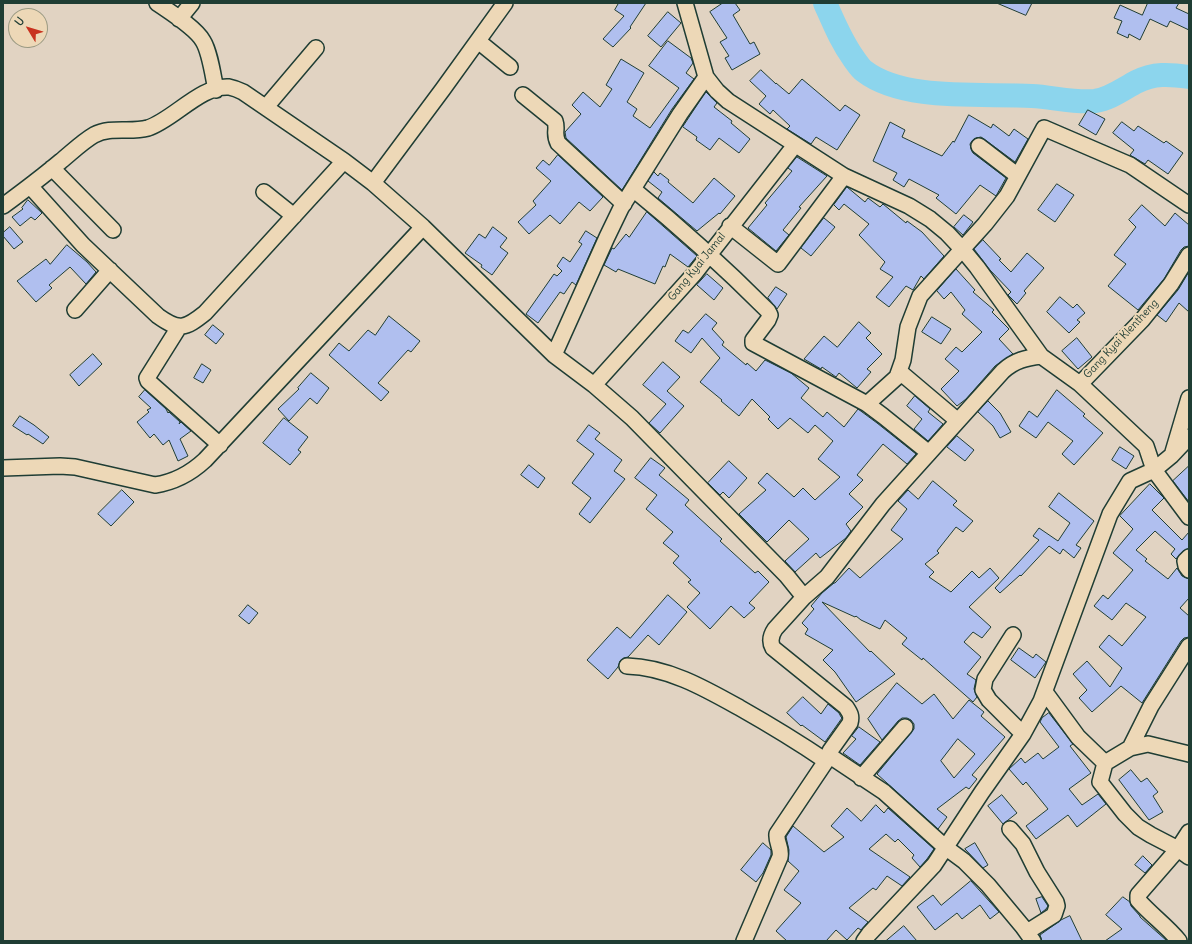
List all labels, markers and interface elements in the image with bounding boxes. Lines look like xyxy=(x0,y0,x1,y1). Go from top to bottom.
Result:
north arrow xyxy=(8,8,48,48)
text: U xyxy=(11,14,27,29)
street label: Gang Kyai Jamal xyxy=(665,230,729,304)
street label: Gang Kyai Klentheng xyxy=(1081,297,1161,381)

